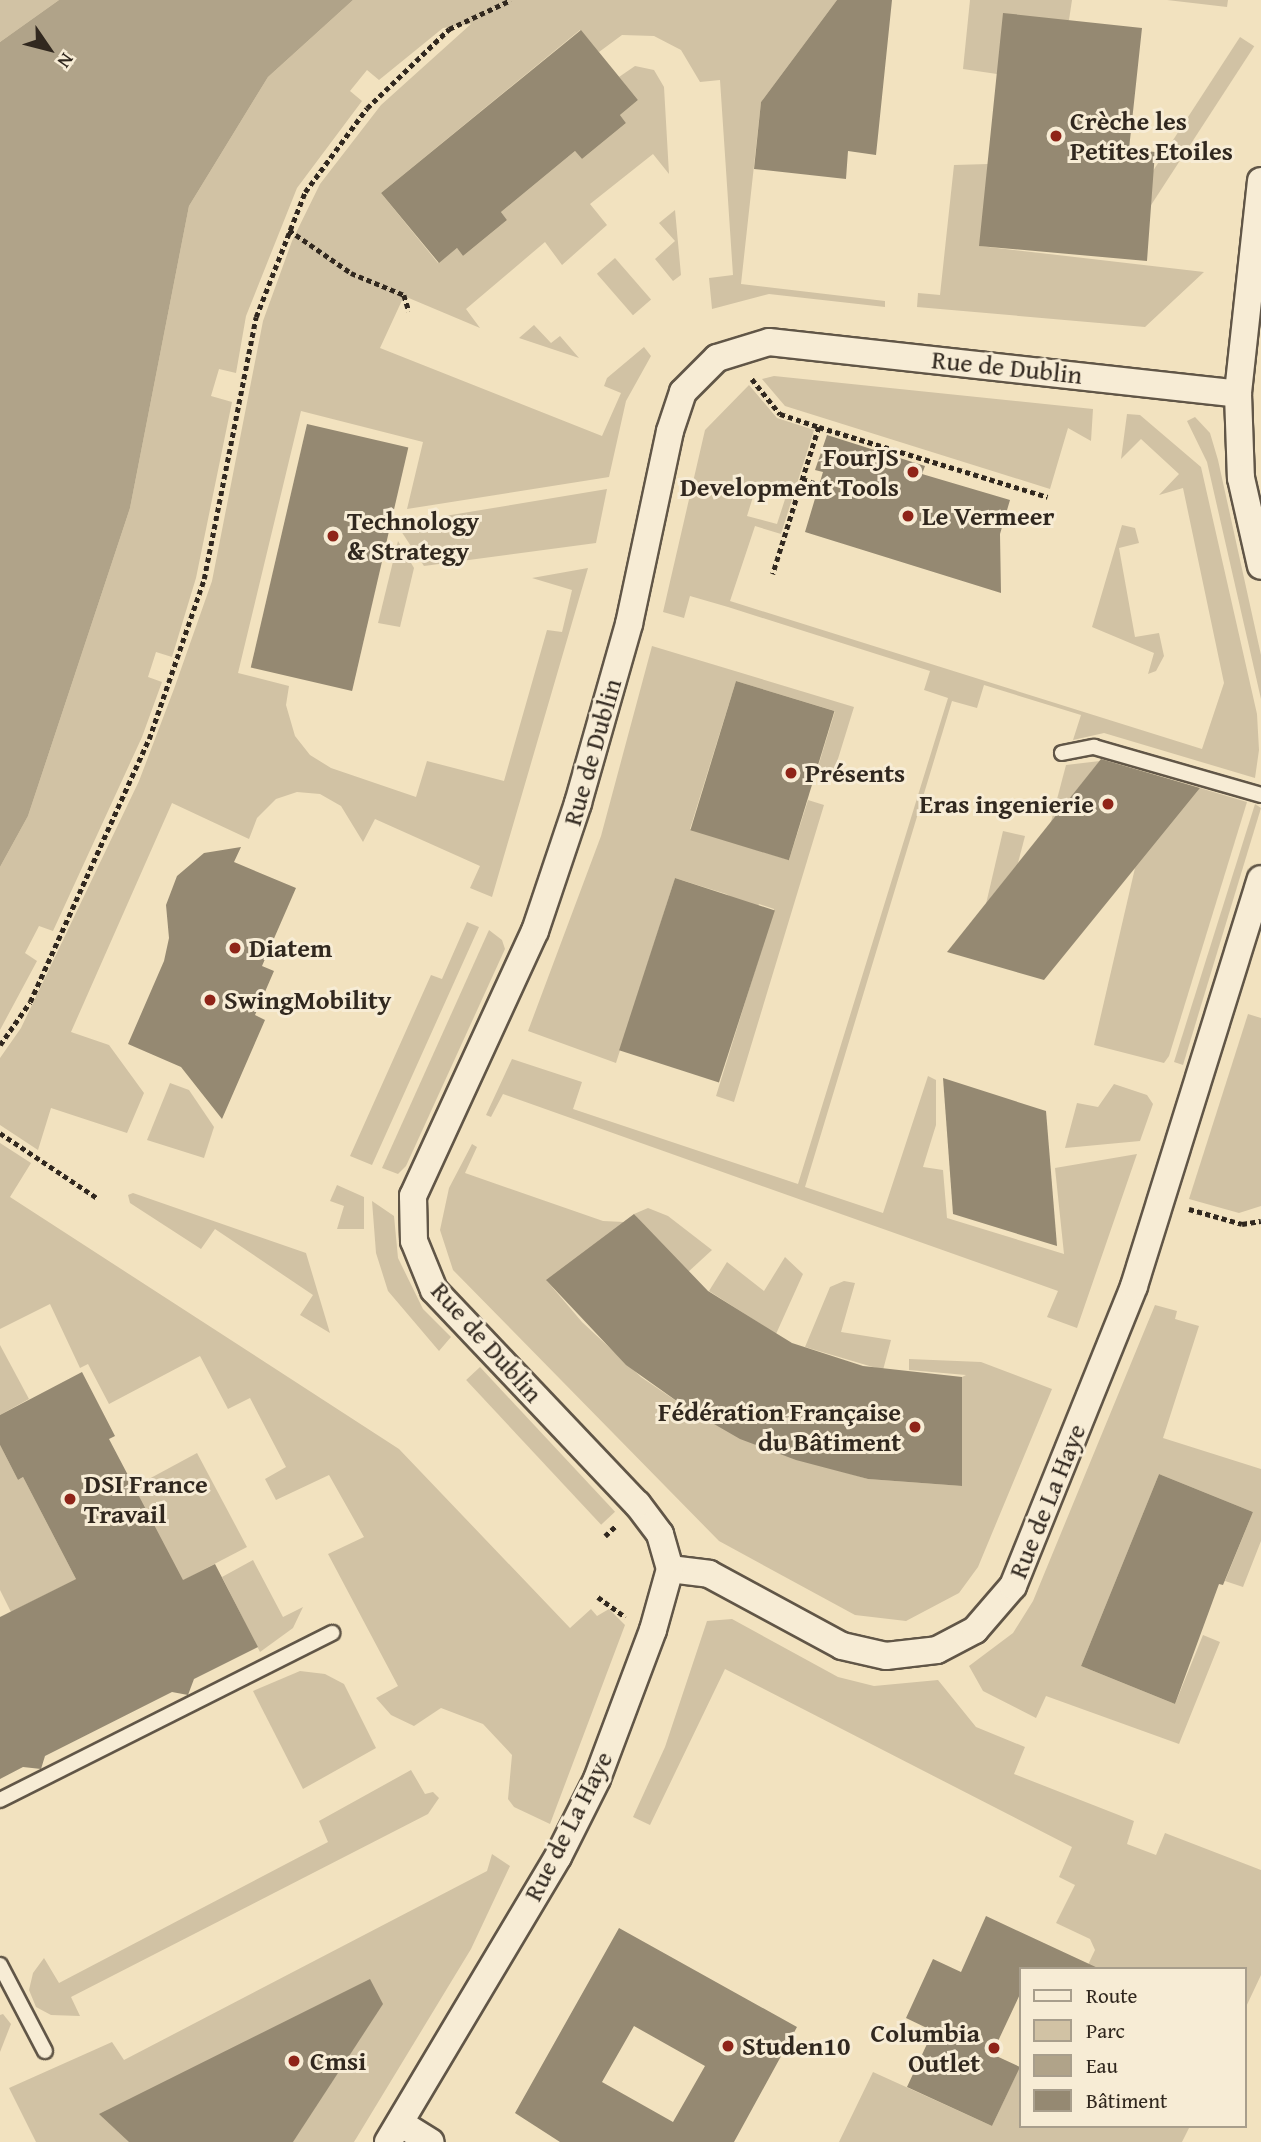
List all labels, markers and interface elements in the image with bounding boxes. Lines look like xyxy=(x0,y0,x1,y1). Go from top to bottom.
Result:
north arrow xyxy=(14,14,84,84)
text: N xyxy=(51,48,81,74)
place label: Crèche les Petites Etoiles xyxy=(1070,105,1233,166)
marker: Crèche les Petites Etoiles xyxy=(1048,128,1064,144)
street label: Rue de Dublin xyxy=(930,344,1084,390)
place label: FourJS Development Tools xyxy=(680,441,899,503)
marker: FourJS Development Tools xyxy=(905,464,921,480)
place label: Le Vermeer xyxy=(922,500,1054,532)
place label: Technology & Strategy xyxy=(347,505,479,566)
marker: Le Vermeer xyxy=(900,508,916,524)
marker: Technology & Strategy xyxy=(325,528,341,544)
street label: Rue de Dublin xyxy=(556,675,628,829)
place label: Présents xyxy=(805,757,905,789)
marker: Présents xyxy=(783,765,799,781)
place label: Eras ingenierie xyxy=(919,788,1094,820)
marker: Eras ingenierie xyxy=(1100,796,1116,812)
place label: Diatem xyxy=(249,932,332,964)
marker: Diatem xyxy=(227,940,243,956)
place label: SwingMobility xyxy=(224,984,391,1016)
marker: SwingMobility xyxy=(202,992,218,1008)
street label: Rue de Dublin xyxy=(425,1275,549,1409)
place label: Fédération Française du Bâtiment xyxy=(658,1396,901,1458)
marker: Fédération Française du Bâtiment xyxy=(907,1419,923,1435)
street label: Rue de La Haye xyxy=(1002,1419,1092,1583)
place label: DSI France Travail xyxy=(84,1468,208,1530)
marker: DSI France Travail xyxy=(62,1491,78,1507)
street label: Rue de La Haye xyxy=(517,1746,619,1906)
legend xyxy=(1020,1967,1247,2128)
text: Route xyxy=(1086,1980,1137,2011)
text: Parc xyxy=(1086,2015,1125,2046)
place label: Columbia Outlet xyxy=(871,2017,980,2078)
place label: Studen10 xyxy=(742,2030,850,2062)
marker: Studen10 xyxy=(720,2038,736,2054)
marker: Columbia Outlet xyxy=(986,2040,1002,2056)
place label: Cmsi xyxy=(310,2045,366,2077)
text: Eau xyxy=(1086,2050,1118,2081)
marker: Cmsi xyxy=(284,2051,304,2071)
text: Bâtiment xyxy=(1086,2085,1167,2116)

